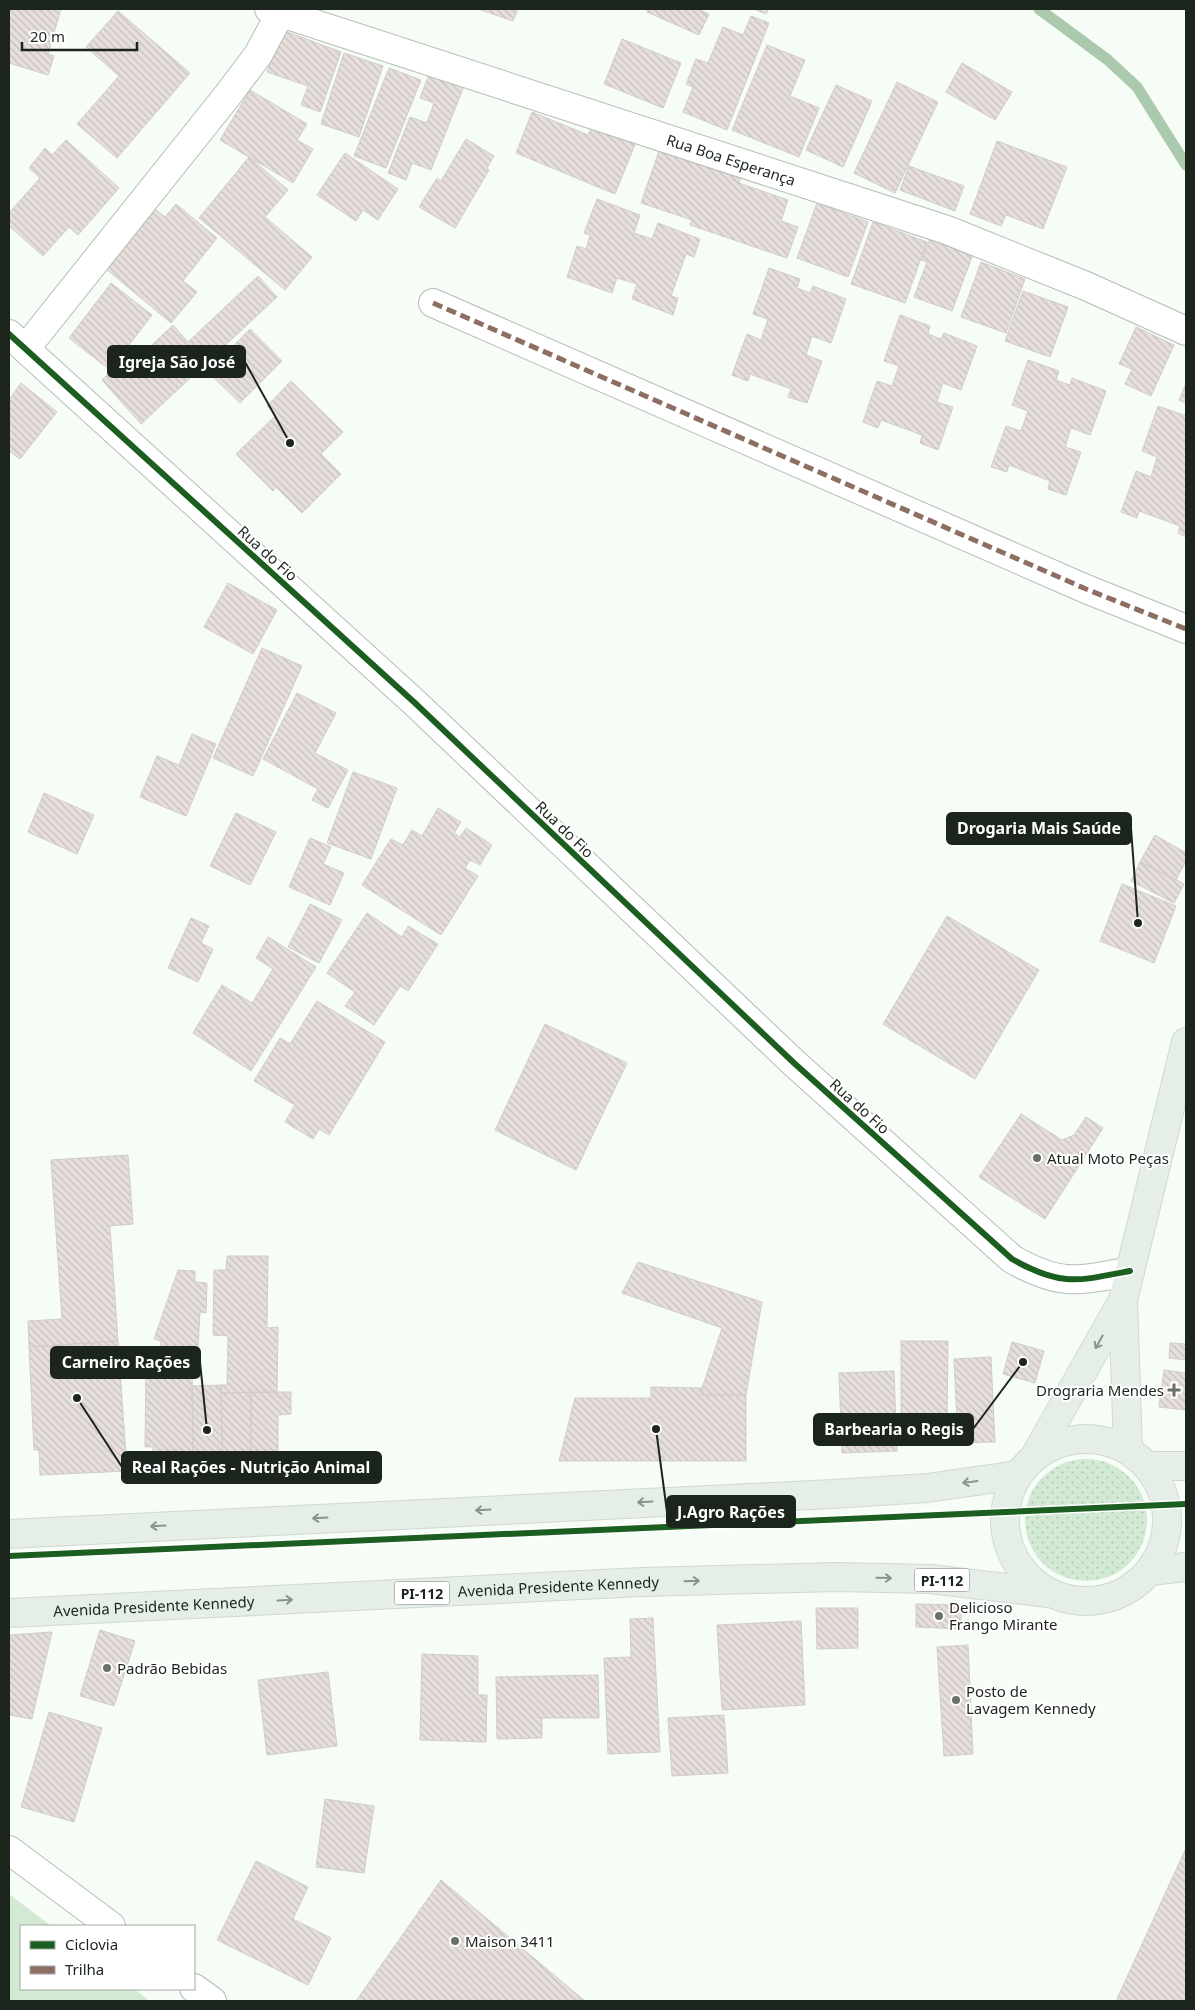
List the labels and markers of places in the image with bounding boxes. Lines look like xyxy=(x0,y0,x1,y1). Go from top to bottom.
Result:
callout: Igreja São José xyxy=(108,346,245,377)
callout: Drogaria Mais Saúde xyxy=(947,813,1131,844)
place label: Atual Moto Peças xyxy=(1047,1148,1169,1168)
marker: Atual Moto Peças xyxy=(1031,1152,1043,1164)
callout: Carneiro Rações xyxy=(51,1347,200,1378)
place label: Drograria Mendes xyxy=(1036,1380,1164,1400)
marker: Drograria Mendes xyxy=(1168,1384,1180,1396)
callout: Barbearia o Regis xyxy=(814,1414,973,1445)
callout: Real Rações - Nutrição Animal xyxy=(122,1452,381,1483)
callout: J.Agro Rações xyxy=(667,1496,795,1527)
place label: Delicioso Frango Mirante xyxy=(949,1597,1058,1634)
marker: Delicioso Frango Mirante xyxy=(933,1610,945,1622)
place label: Padrão Bebidas xyxy=(117,1658,227,1678)
marker: Padrão Bebidas xyxy=(101,1662,113,1674)
place label: Posto de Lavagem Kennedy xyxy=(966,1681,1096,1718)
marker: Posto de Lavagem Kennedy xyxy=(950,1694,962,1706)
place label: Maison 3411 xyxy=(465,1931,555,1951)
marker: Maison 3411 xyxy=(449,1935,461,1947)

